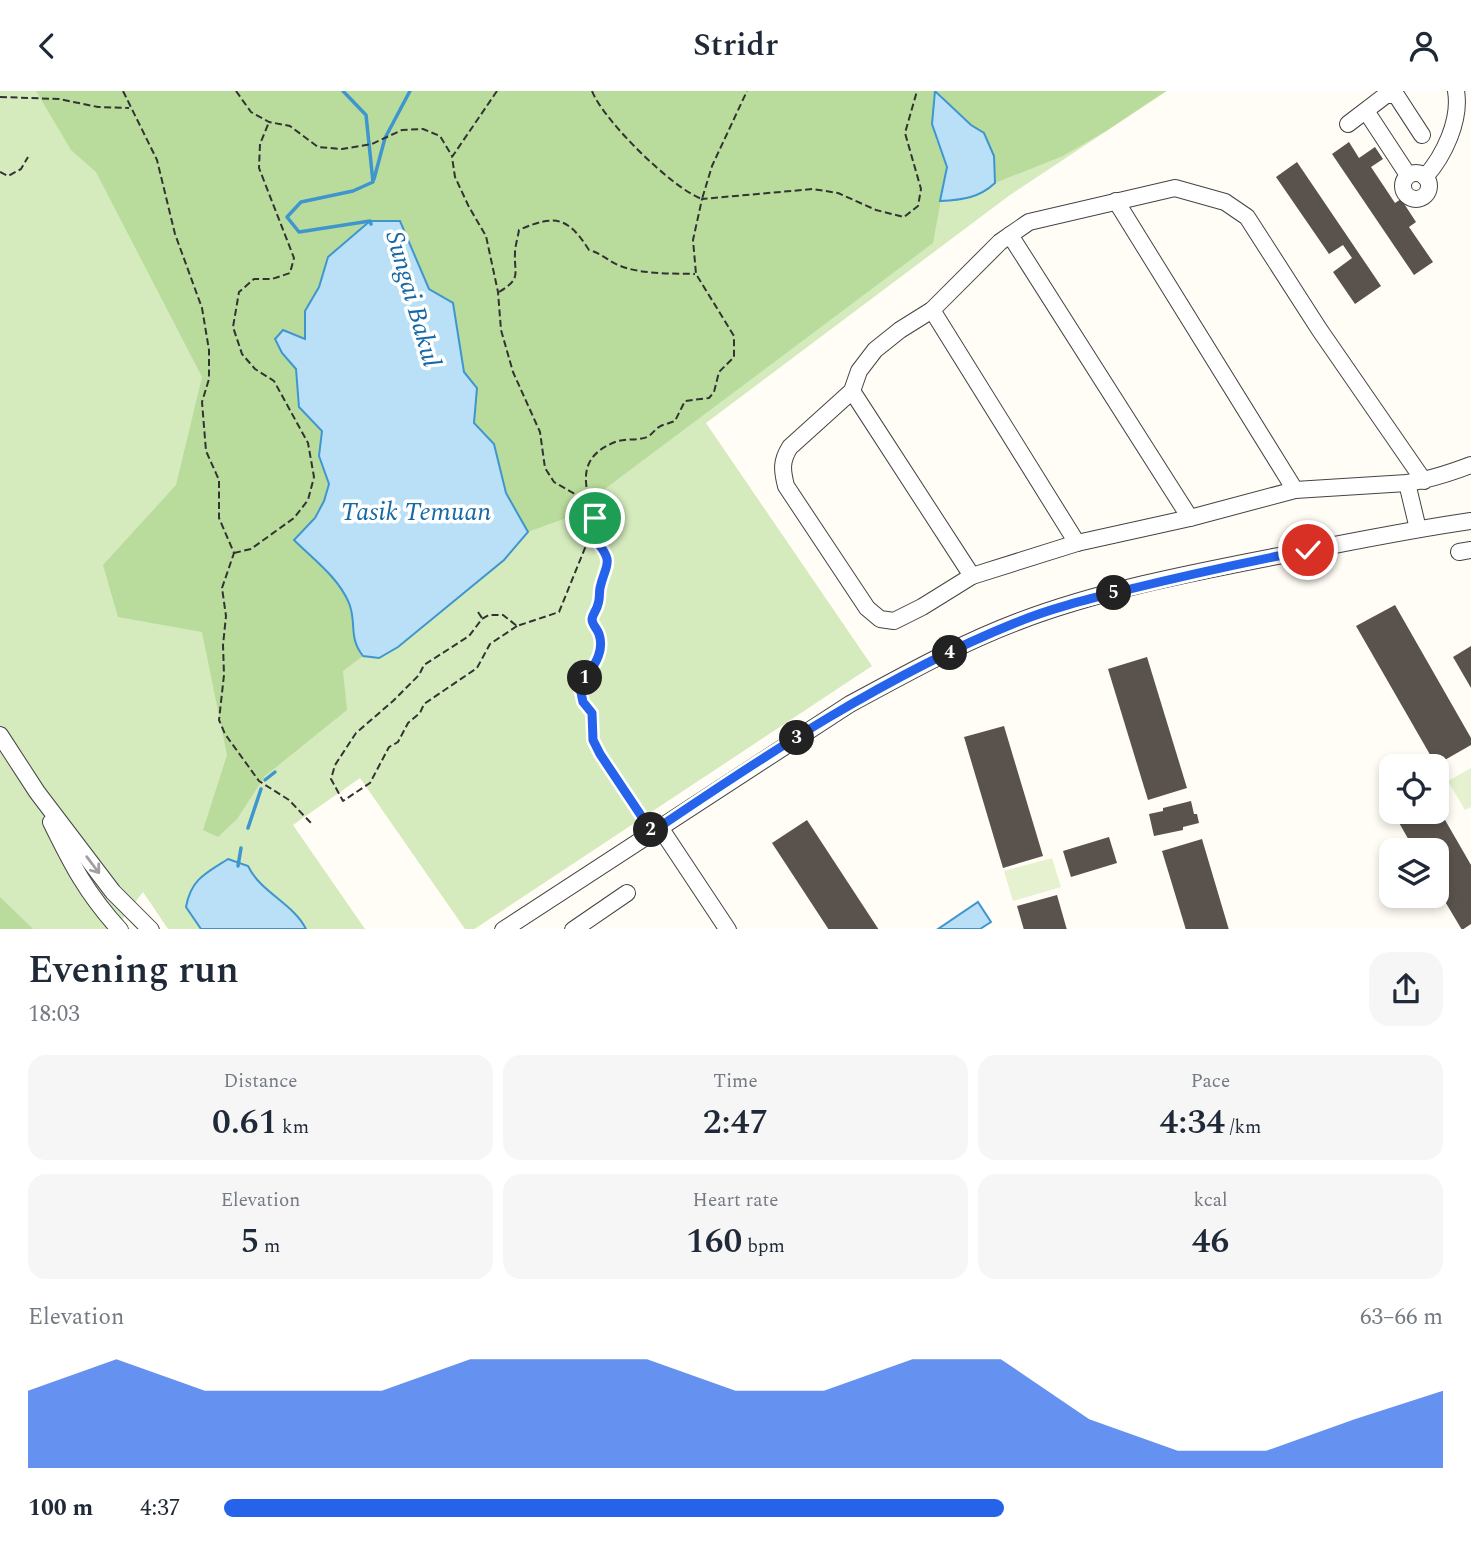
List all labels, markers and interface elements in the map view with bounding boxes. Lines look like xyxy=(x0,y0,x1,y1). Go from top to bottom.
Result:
text: Stridr xyxy=(693,21,778,70)
icon: back xyxy=(28,27,66,65)
icon: person xyxy=(1405,27,1443,65)
water label: Sungai Bakul xyxy=(375,226,452,372)
pin xyxy=(565,488,625,548)
water label: Tasik Temuan xyxy=(341,492,491,532)
icon: arrive xyxy=(576,499,614,537)
pin xyxy=(1278,520,1338,580)
icon: check xyxy=(1289,531,1327,569)
pin: 5 xyxy=(1096,575,1132,611)
text: 5 xyxy=(1108,578,1119,607)
pin: 4 xyxy=(932,635,968,671)
text: 4 xyxy=(944,638,955,667)
pin: 1 xyxy=(568,661,602,695)
text: 1 xyxy=(579,663,590,692)
pin: 3 xyxy=(780,721,814,755)
text: 3 xyxy=(791,723,802,752)
map controls xyxy=(1379,754,1449,908)
button: locate xyxy=(1379,754,1449,824)
pin: 2 xyxy=(634,813,668,847)
text: 2 xyxy=(645,815,656,844)
button: layers xyxy=(1379,838,1449,908)
one-way arrow xyxy=(85,856,100,874)
text: Evening run xyxy=(28,942,239,1000)
button: share xyxy=(1369,952,1443,1026)
text: 18:03 xyxy=(28,997,80,1032)
text: Distance xyxy=(223,1067,298,1096)
text: Time xyxy=(713,1067,758,1096)
text: Pace xyxy=(1191,1067,1230,1096)
text: 0.61 xyxy=(212,1096,277,1149)
text: 2:47 xyxy=(703,1096,768,1149)
text: 4:34 xyxy=(1160,1096,1225,1149)
text: km xyxy=(277,1113,309,1142)
text: /km xyxy=(1225,1113,1261,1142)
text: Elevation xyxy=(221,1186,300,1215)
text: Heart rate xyxy=(693,1186,778,1215)
text: kcal xyxy=(1193,1186,1228,1215)
text: 5 xyxy=(241,1215,259,1268)
text: 160 xyxy=(686,1215,742,1268)
text: 46 xyxy=(1192,1215,1229,1268)
text: m xyxy=(259,1232,280,1261)
text: bpm xyxy=(742,1232,785,1261)
text: Elevation xyxy=(28,1300,124,1335)
text: 63–66 m xyxy=(1360,1300,1443,1335)
text: 100 m xyxy=(28,1491,93,1526)
text: 4:37 xyxy=(140,1491,180,1526)

